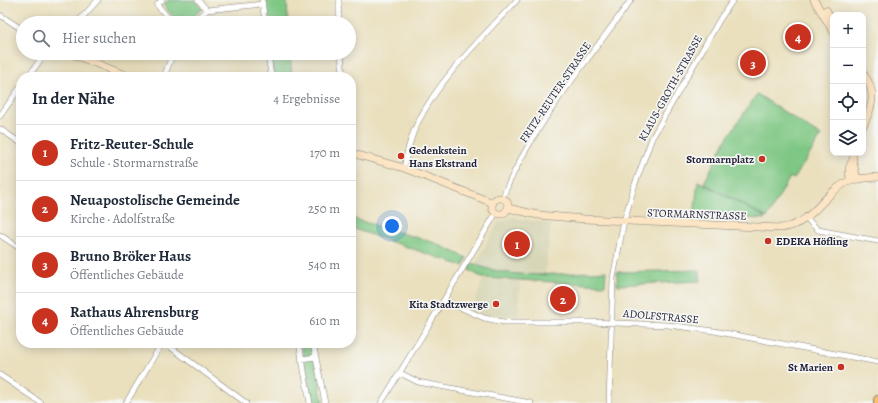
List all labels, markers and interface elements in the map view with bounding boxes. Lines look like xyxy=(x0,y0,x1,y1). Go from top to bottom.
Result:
map controls xyxy=(830,12,866,156)
button: + xyxy=(830,12,866,48)
search box xyxy=(16,16,356,60)
pin: 4 xyxy=(785,22,811,52)
icon: search xyxy=(30,27,52,49)
text: Hier suchen xyxy=(62,28,136,48)
street label: KLAUS-GROTH-STRASSE xyxy=(635,32,706,144)
street label: FRITZ-REUTER-STRASSE xyxy=(516,39,595,146)
pin: 3 xyxy=(740,48,766,78)
button: − xyxy=(830,48,866,84)
button: locate xyxy=(830,84,866,120)
text: In der Nähe xyxy=(32,87,115,110)
text: 4 Ergebnisse xyxy=(273,90,340,107)
button: layers xyxy=(830,120,866,156)
text: Fritz-Reuter-Schule xyxy=(70,134,194,154)
place label: Gedenkstein Hans Ekstrand xyxy=(409,143,477,171)
text: 1 xyxy=(43,144,47,161)
text: 170 m xyxy=(310,144,340,161)
marker: Gedenkstein Hans Ekstrand xyxy=(396,151,406,161)
place label: Stormarnplatz xyxy=(686,152,754,167)
text: Schule · Stormarnstraße xyxy=(70,154,198,171)
marker: Stormarnplatz xyxy=(757,154,767,164)
text: Neuapostolische Gemeinde xyxy=(70,190,240,210)
text: 2 xyxy=(42,200,48,217)
text: 250 m xyxy=(308,200,340,217)
street label: STORMARNSTRASSE xyxy=(647,205,747,224)
text: Kirche · Adolfstraße xyxy=(70,210,175,227)
your location xyxy=(382,216,402,236)
pin: 1 xyxy=(504,229,530,259)
place label: EDEKA Höfling xyxy=(776,234,848,249)
marker: EDEKA Höfling xyxy=(763,236,773,246)
text: Bruno Bröker Haus xyxy=(70,246,191,266)
text: 3 xyxy=(42,256,48,273)
text: 540 m xyxy=(308,256,340,273)
text: Öffentliches Gebäude xyxy=(70,266,184,283)
pin: 2 xyxy=(550,284,576,314)
place label: Kita Stadtzwerge xyxy=(409,297,488,312)
marker: Kita Stadtzwerge xyxy=(491,299,501,309)
text: Rathaus Ahrensburg xyxy=(70,302,199,322)
street label: ADOLFSTRASSE xyxy=(621,306,699,327)
text: 4 xyxy=(42,312,48,329)
text: 610 m xyxy=(309,312,340,329)
text: Öffentliches Gebäude xyxy=(70,322,184,339)
place label: St Marien xyxy=(788,360,833,375)
marker: St Marien xyxy=(836,362,846,372)

